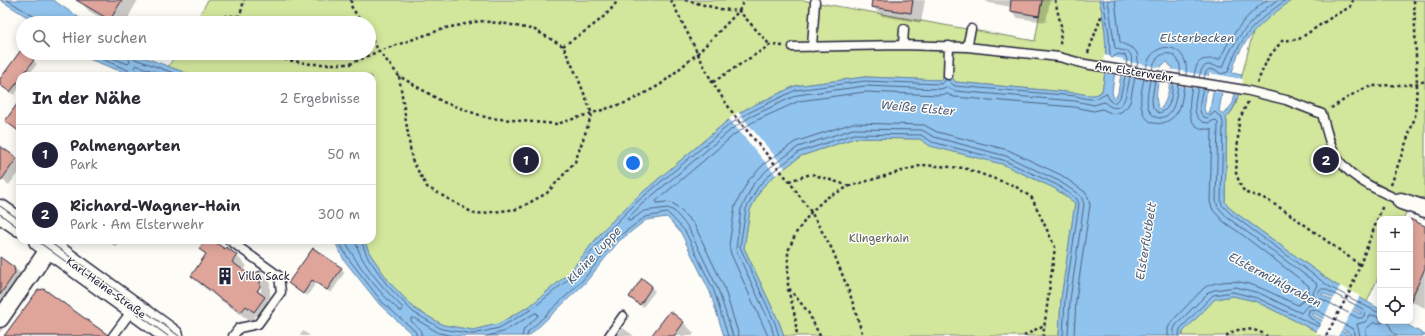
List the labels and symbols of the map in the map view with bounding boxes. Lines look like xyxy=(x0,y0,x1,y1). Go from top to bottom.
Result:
water label: Elsterbecken xyxy=(1160,30,1234,46)
street label: Am Elsterwehr xyxy=(1094,58,1174,86)
water label: Weiße Elster xyxy=(880,97,956,119)
pin: 1 xyxy=(513,145,539,175)
pin: 2 xyxy=(1313,145,1339,175)
your location xyxy=(623,153,643,173)
water label: Elsterflutbett xyxy=(1132,200,1160,281)
water label: Kleine Luppe xyxy=(563,223,625,287)
park label: Klingerhain xyxy=(849,231,909,246)
water label: Elstermühlgraben xyxy=(1226,249,1324,311)
street label: Karl-Heine-Straße xyxy=(63,254,149,322)
building icon: Villa Sack xyxy=(215,266,235,286)
place label: Villa Sack xyxy=(238,269,290,284)

